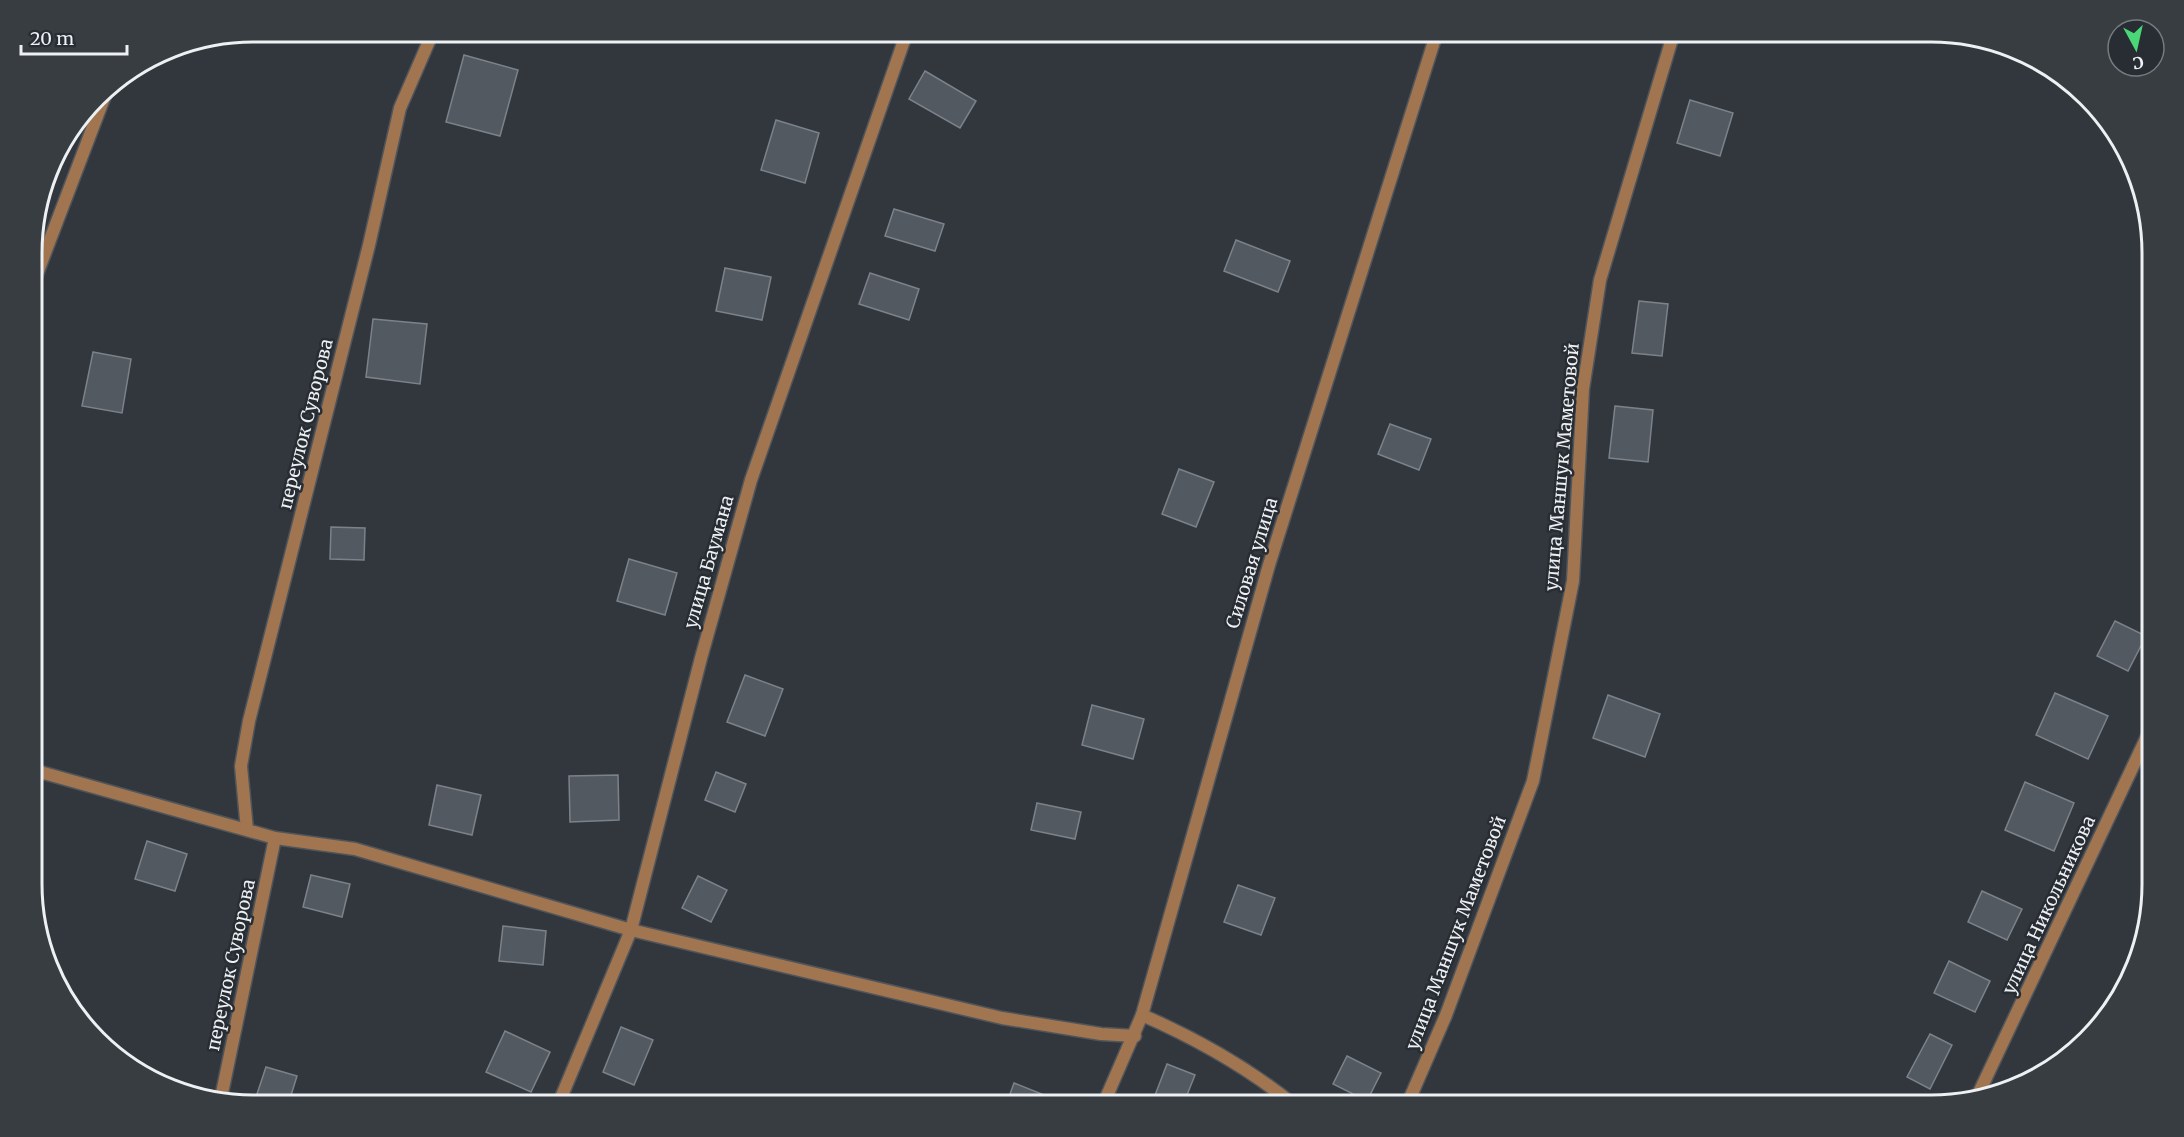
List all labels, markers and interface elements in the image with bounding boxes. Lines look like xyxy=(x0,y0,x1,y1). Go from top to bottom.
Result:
scale bar xyxy=(21,18,128,56)
north arrow xyxy=(2106,18,2166,78)
text: 20 m xyxy=(30,27,74,50)
text: С xyxy=(2131,52,2145,73)
street label: переулок Суворова xyxy=(273,336,338,511)
street label: улица Маншук Маметовой xyxy=(1539,342,1584,592)
street label: улица Баумана xyxy=(678,492,739,631)
street label: Силовая улица xyxy=(1221,494,1283,631)
street label: улица Никольникова xyxy=(1997,811,2100,998)
street label: улица Маншук Маметовой xyxy=(1400,812,1511,1053)
street label: переулок Суворова xyxy=(201,877,260,1053)

